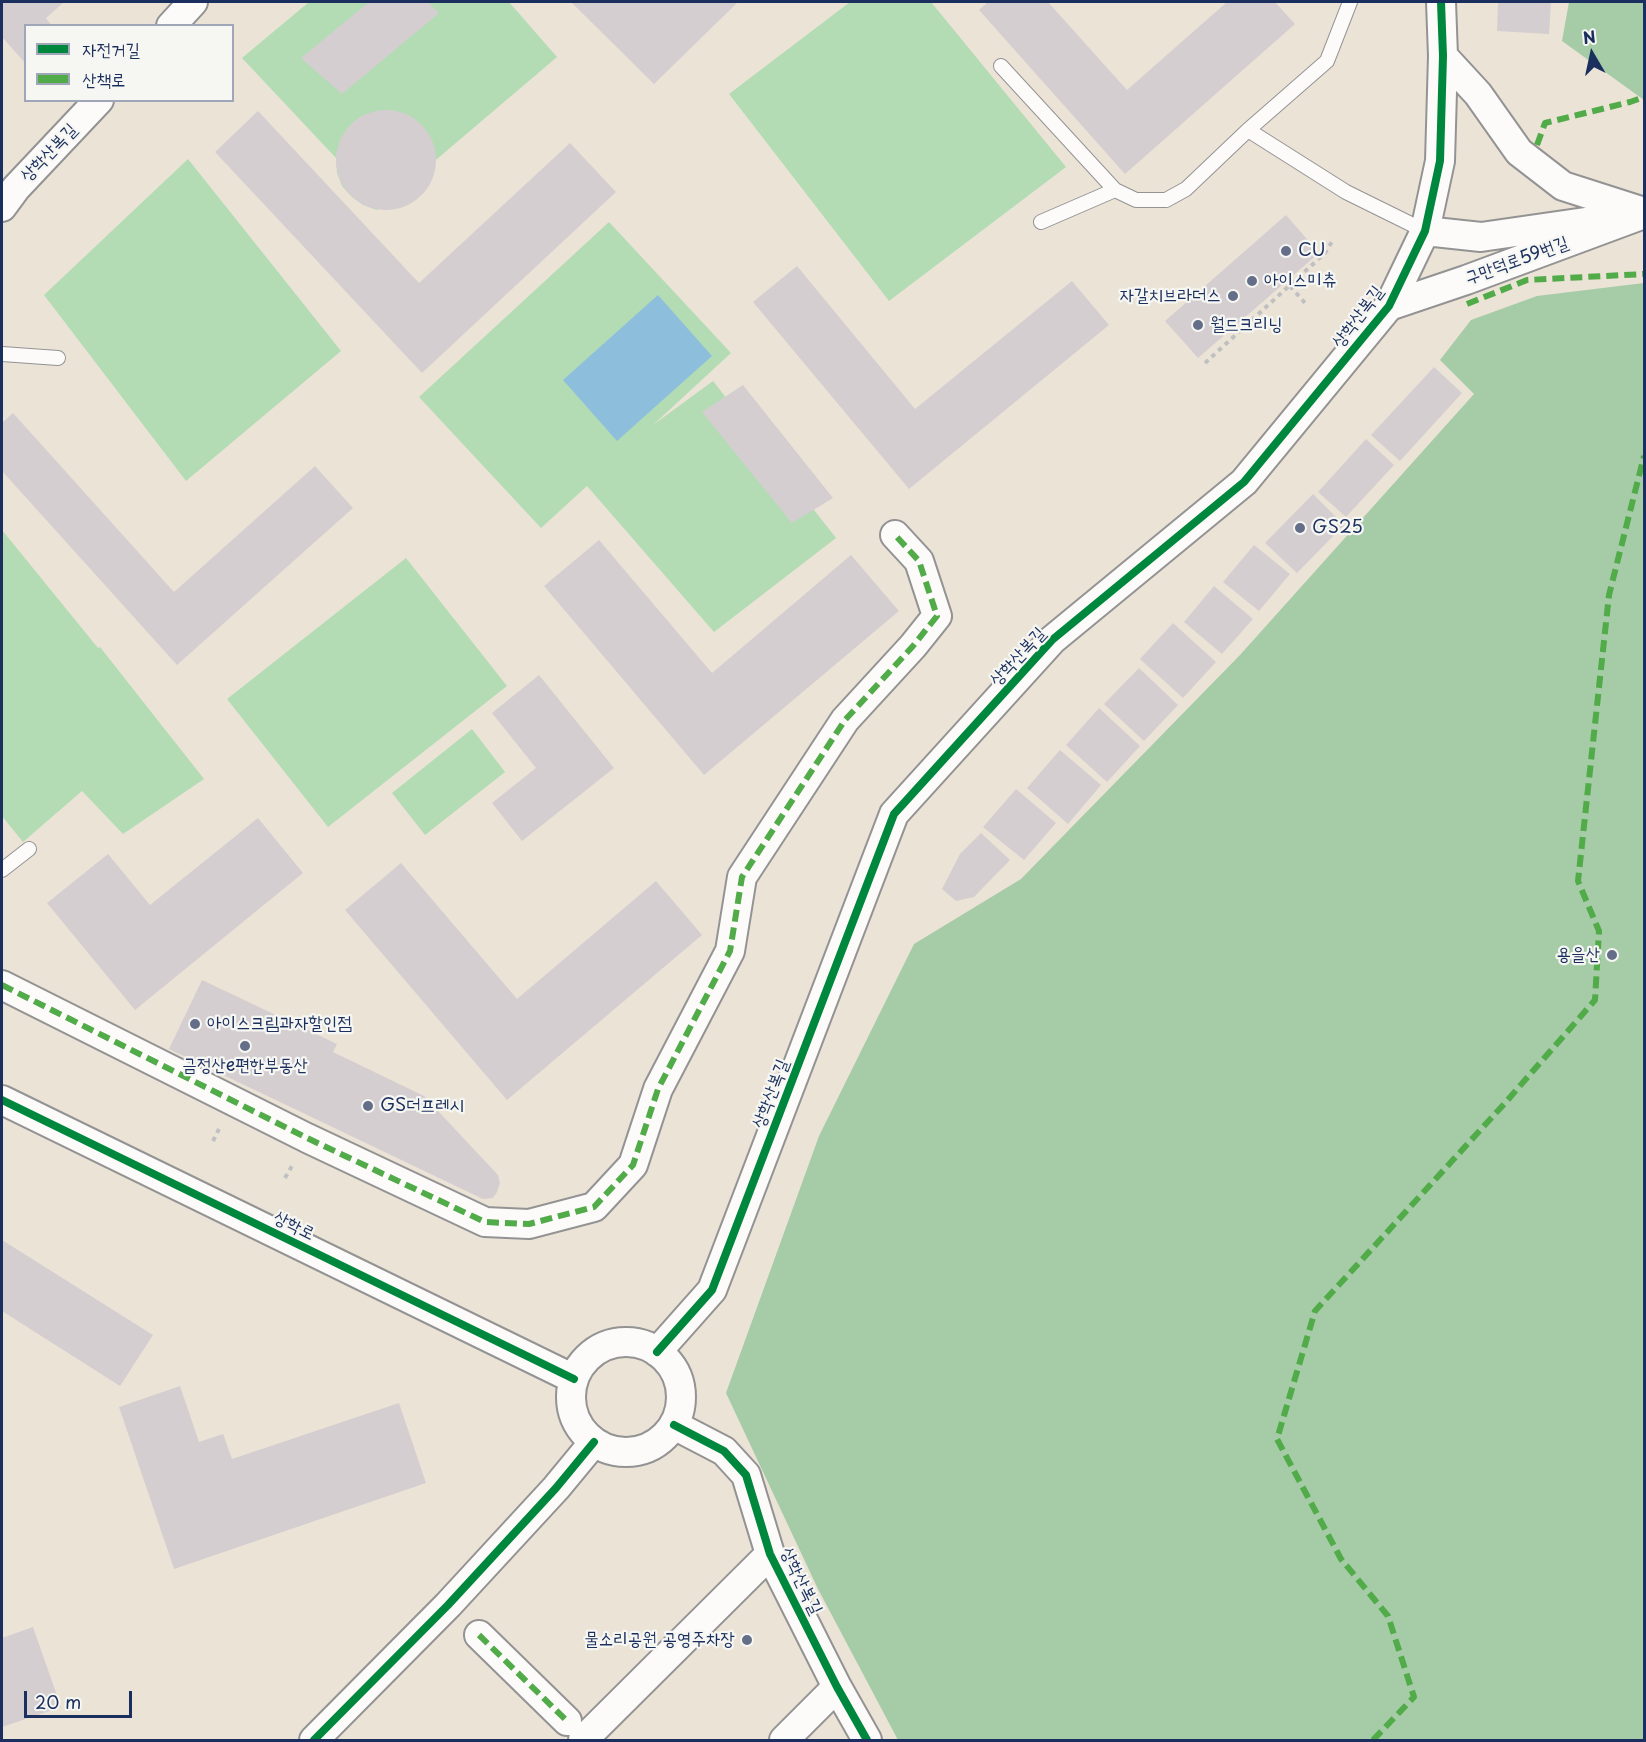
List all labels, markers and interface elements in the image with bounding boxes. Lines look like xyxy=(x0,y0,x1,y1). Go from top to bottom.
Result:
text: N xyxy=(1581,23,1597,49)
legend xyxy=(24,24,234,102)
north arrow xyxy=(1562,24,1622,84)
text: 자전거길 xyxy=(82,35,140,62)
text: 산책로 xyxy=(82,65,125,92)
street label: 상학산복길 xyxy=(16,119,82,187)
street label: 구만덕로59번길 xyxy=(1462,232,1572,290)
place label: CU xyxy=(1298,240,1325,262)
marker: CU xyxy=(1279,244,1293,258)
place label: 아이스미츄 xyxy=(1264,270,1336,292)
marker: 아이스미츄 xyxy=(1245,274,1259,288)
street label: 상학산복길 xyxy=(1328,282,1388,352)
place label: 자갈치브라더스 xyxy=(1120,285,1221,307)
marker: 자갈치브라더스 xyxy=(1226,289,1240,303)
place label: 월드크리닝 xyxy=(1210,314,1282,336)
marker: 월드크리닝 xyxy=(1191,318,1205,332)
place label: GS25 xyxy=(1312,517,1363,539)
marker: GS25 xyxy=(1293,521,1307,535)
street label: 상학산복길 xyxy=(985,623,1051,691)
place label: 용을산 xyxy=(1557,944,1600,966)
marker: 용을산 xyxy=(1605,948,1619,962)
place label: 아이스크림과자할인점 xyxy=(207,1013,352,1035)
marker: 아이스크림과자할인점 xyxy=(188,1017,202,1031)
marker: 금정산e편한부동산 xyxy=(238,1039,252,1053)
place label: 금정산e편한부동산 xyxy=(182,1055,308,1077)
street label: 상학산복길 xyxy=(748,1056,794,1132)
place label: GS더프레시 xyxy=(380,1095,464,1117)
marker: GS더프레시 xyxy=(361,1099,375,1113)
street label: 상학로 xyxy=(270,1207,318,1245)
street label: 상학산복길 xyxy=(775,1544,827,1618)
place label: 물소리공원 공영주차장 xyxy=(584,1629,735,1651)
marker: 물소리공원 공영주차장 xyxy=(740,1633,754,1647)
scale bar xyxy=(27,1679,135,1717)
text: 20 m xyxy=(35,1688,81,1715)

